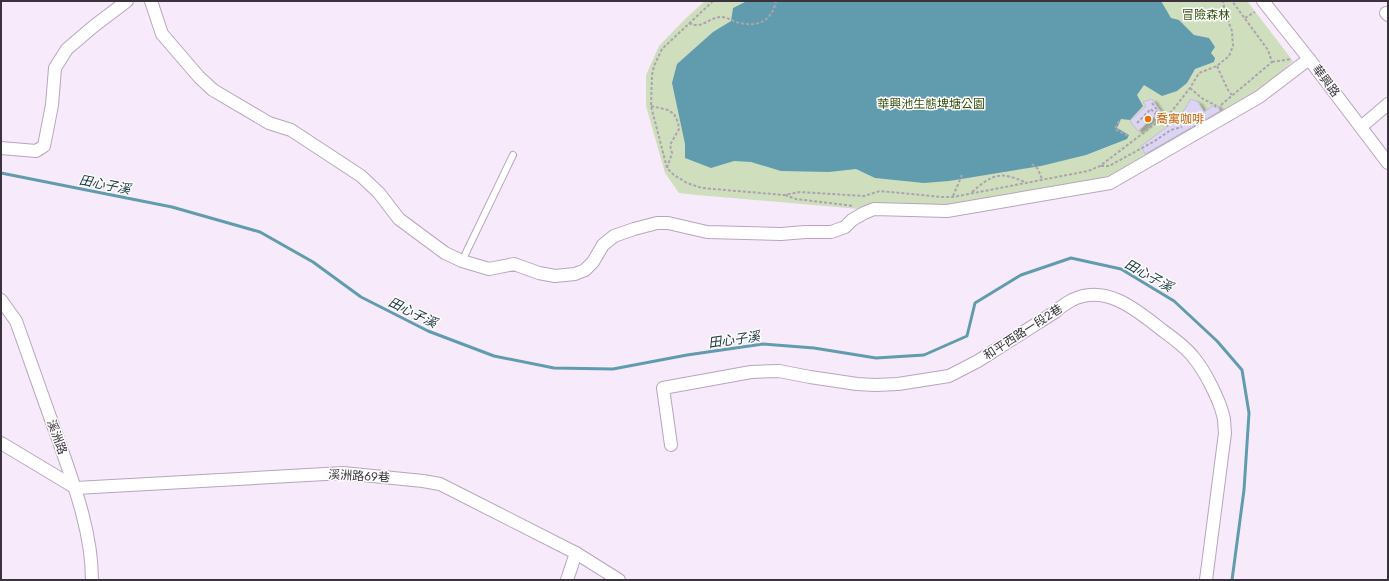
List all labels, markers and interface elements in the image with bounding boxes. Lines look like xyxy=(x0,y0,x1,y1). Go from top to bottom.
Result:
park label: 冒險森林 xyxy=(1182,6,1230,24)
street label: 華興路 xyxy=(1308,61,1344,101)
park label: 華興池生態埤塘公園 xyxy=(877,95,985,113)
place label: 喬寓咖啡 xyxy=(1156,110,1204,128)
marker: 喬寓咖啡 xyxy=(1143,114,1153,124)
water label: 田心子溪 xyxy=(78,170,134,199)
water label: 田心子溪 xyxy=(1121,255,1178,297)
water label: 田心子溪 xyxy=(385,293,442,333)
street label: 和平西路一段2巷 xyxy=(980,300,1066,364)
water label: 田心子溪 xyxy=(707,326,763,353)
street label: 溪洲路 xyxy=(42,417,72,457)
street label: 溪洲路69巷 xyxy=(328,465,390,487)

